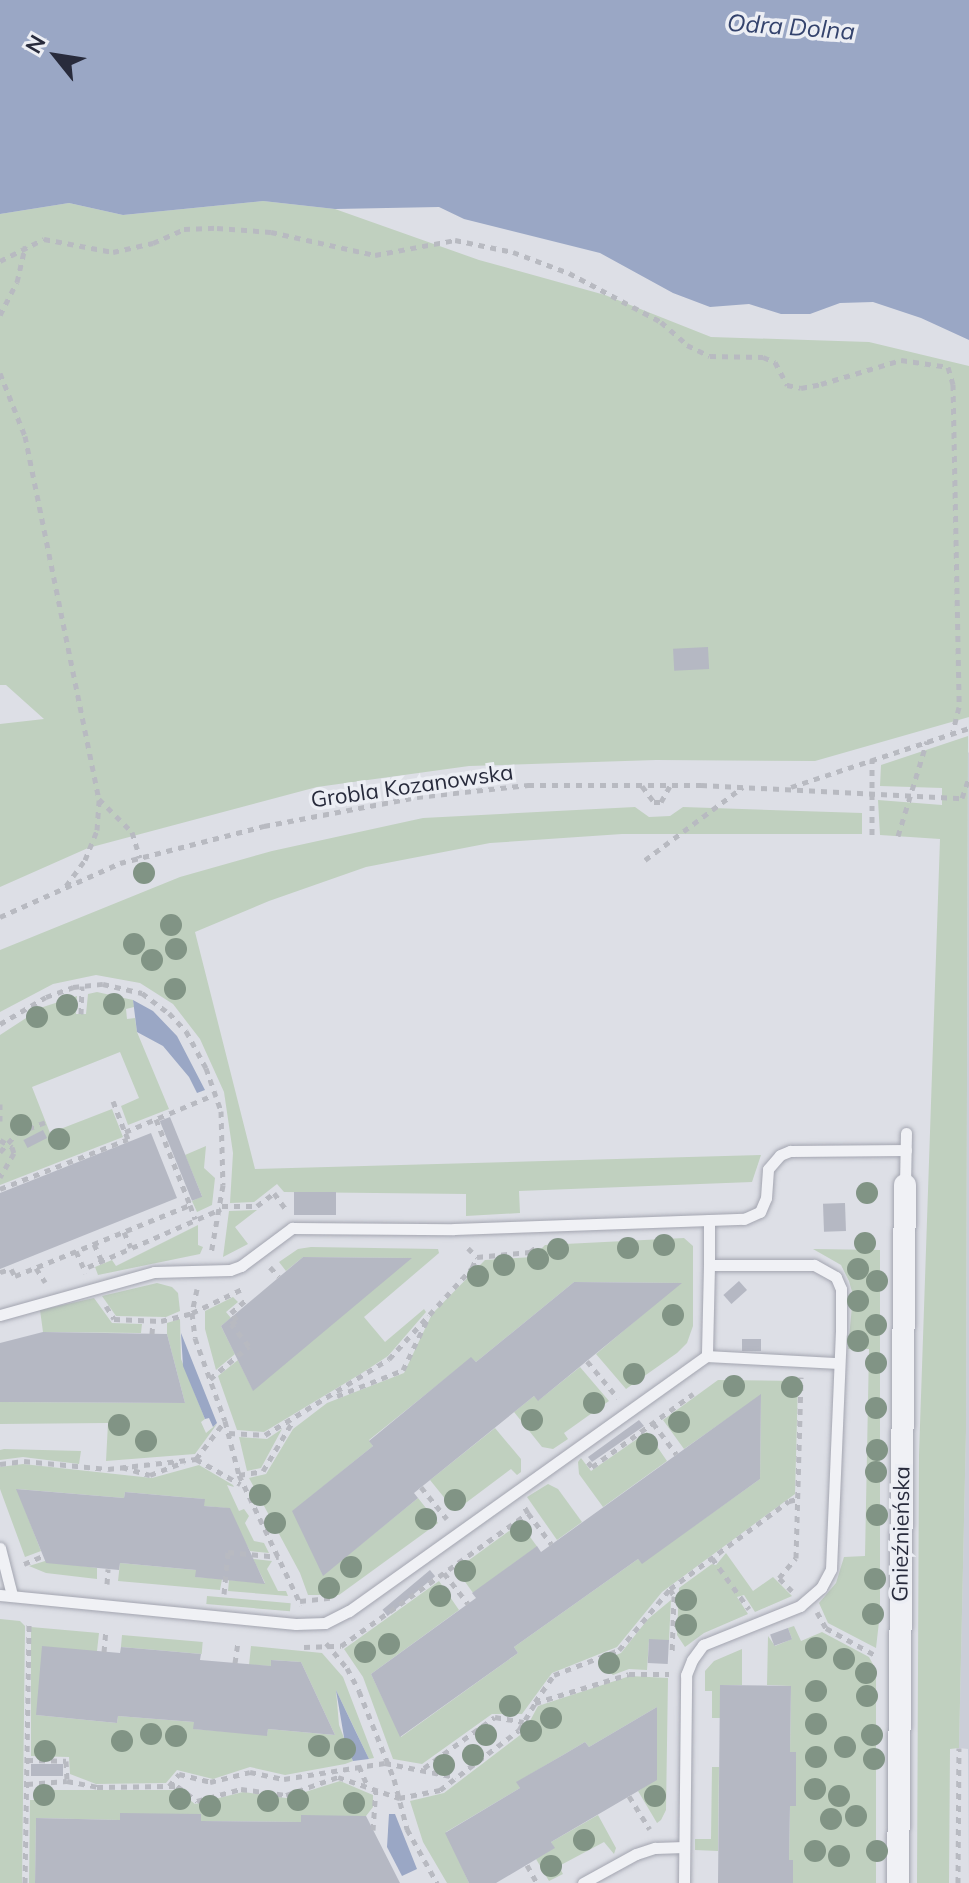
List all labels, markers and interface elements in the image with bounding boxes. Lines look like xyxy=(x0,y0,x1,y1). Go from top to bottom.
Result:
water label: Odra Dolna xyxy=(726,8,856,46)
north arrow xyxy=(16,16,96,96)
text: N xyxy=(19,30,51,58)
street label: Grobla Kozanowska xyxy=(309,759,515,813)
street label: Gnieźnieńska xyxy=(887,1466,915,1602)

